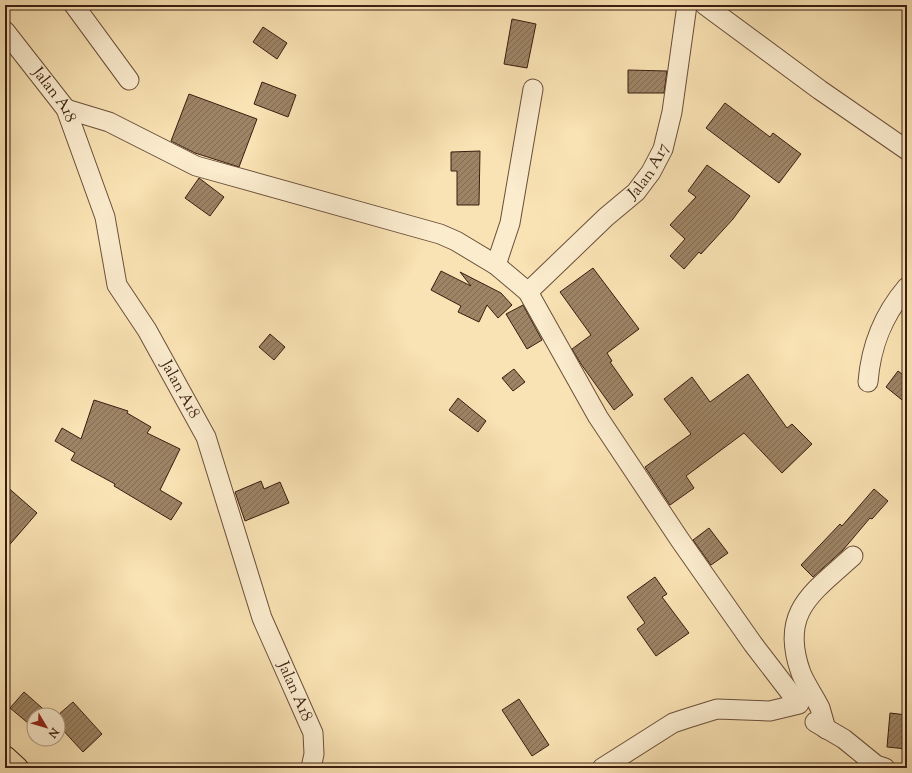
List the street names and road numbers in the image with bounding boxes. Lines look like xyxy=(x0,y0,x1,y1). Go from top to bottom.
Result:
street label: Jalan A18 xyxy=(26,62,81,126)
street label: Jalan A17 xyxy=(623,141,675,206)
street label: Jalan A18 xyxy=(154,355,205,423)
street label: Jalan A18 xyxy=(271,657,318,725)

